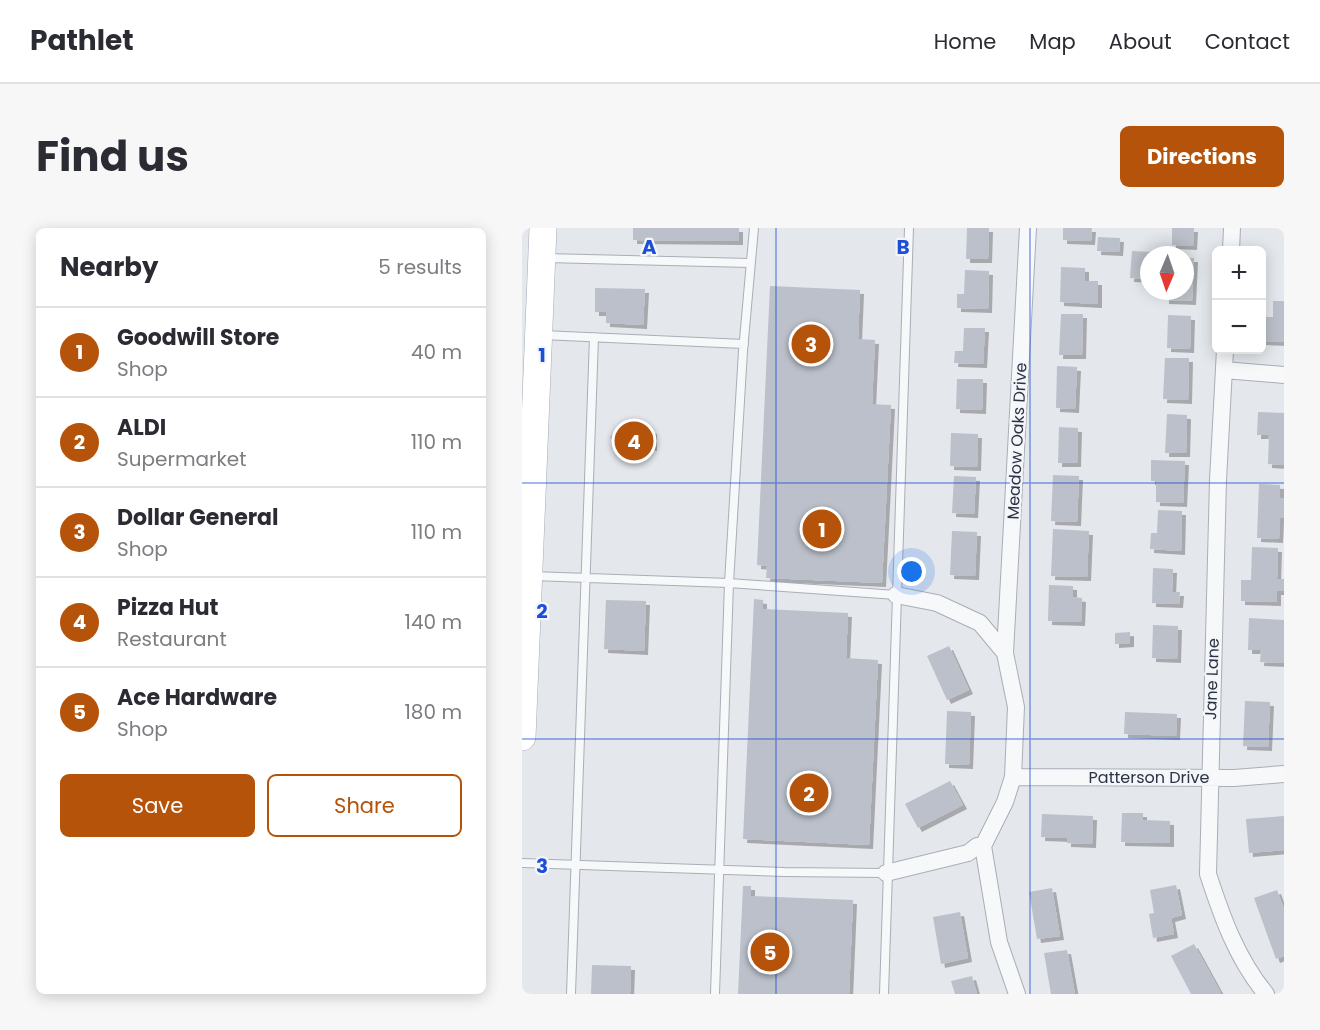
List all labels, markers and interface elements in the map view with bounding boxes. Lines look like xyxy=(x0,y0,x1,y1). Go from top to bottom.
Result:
text: Pathlet xyxy=(30,21,134,60)
text: Home xyxy=(934,27,996,56)
text: Map xyxy=(1029,27,1076,56)
text: About xyxy=(1109,27,1172,56)
text: Contact xyxy=(1205,27,1290,56)
button: Directions xyxy=(1120,126,1284,187)
text: Find us xyxy=(36,127,189,186)
text: A xyxy=(642,233,657,261)
text: B xyxy=(896,233,910,261)
north arrow xyxy=(1140,246,1194,300)
map controls xyxy=(1212,246,1266,354)
button: + xyxy=(1212,246,1266,300)
text: Nearby xyxy=(60,249,158,285)
text: 5 results xyxy=(378,253,462,281)
button: − xyxy=(1212,300,1266,354)
text: Goodwill Store xyxy=(117,322,279,353)
pin: 3 xyxy=(792,322,830,366)
text: 1 xyxy=(76,338,83,366)
text: 40 m xyxy=(411,338,462,366)
text: 1 xyxy=(538,341,546,369)
text: Shop xyxy=(117,355,168,383)
street label: Meadow Oaks Drive xyxy=(1001,362,1033,520)
text: ALDI xyxy=(117,412,166,443)
pin: 4 xyxy=(614,418,654,464)
text: 2 xyxy=(74,428,85,456)
text: 110 m xyxy=(411,428,462,456)
text: Supermarket xyxy=(117,445,246,473)
text: Dollar General xyxy=(117,502,279,533)
pin: 1 xyxy=(802,506,842,552)
text: 3 xyxy=(73,518,86,546)
text: 110 m xyxy=(411,518,462,546)
text: Shop xyxy=(117,535,168,563)
your location xyxy=(897,557,926,586)
text: Pizza Hut xyxy=(117,592,219,623)
text: 2 xyxy=(536,597,548,625)
text: 4 xyxy=(73,608,86,636)
text: 140 m xyxy=(405,608,462,636)
text: Restaurant xyxy=(117,625,227,653)
street label: Jane Lane xyxy=(1199,638,1225,720)
text: Ace Hardware xyxy=(117,682,277,713)
text: 5 xyxy=(73,698,86,726)
text: 180 m xyxy=(404,698,462,726)
text: Shop xyxy=(117,715,168,743)
street label: Patterson Drive xyxy=(1089,766,1209,789)
pin: 2 xyxy=(790,770,828,816)
button: Save xyxy=(60,774,255,837)
button: Share xyxy=(267,774,462,837)
text: 3 xyxy=(536,852,548,880)
pin: 5 xyxy=(750,930,790,974)

